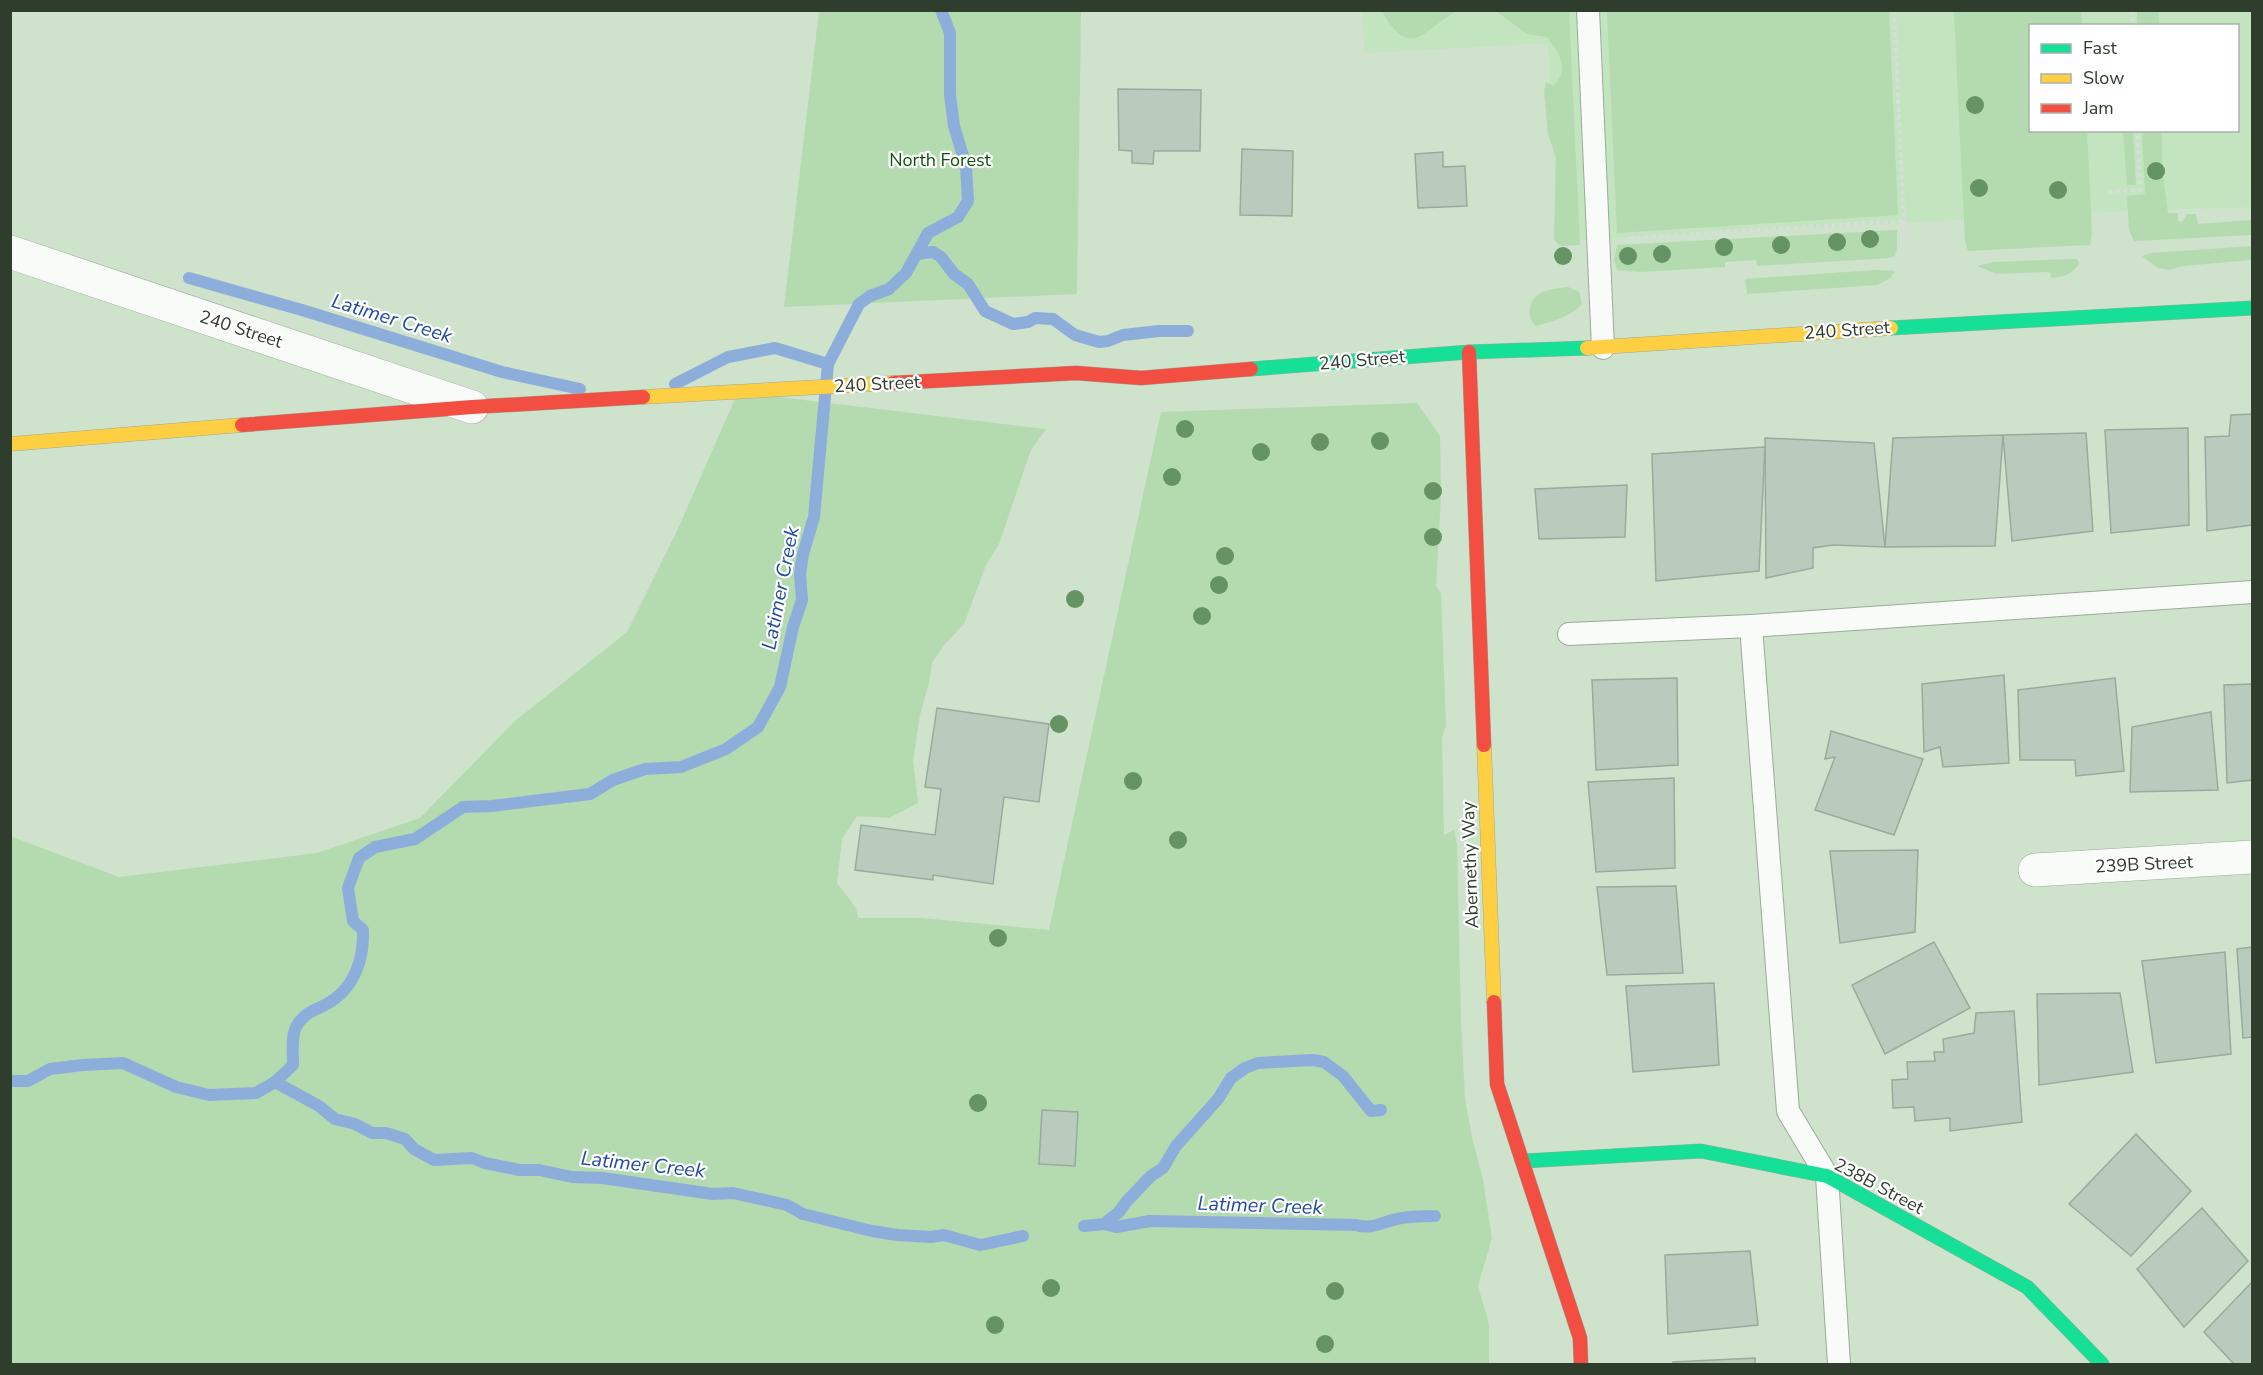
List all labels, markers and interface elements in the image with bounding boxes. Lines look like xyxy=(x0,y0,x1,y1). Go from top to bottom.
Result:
legend xyxy=(2029,24,2239,132)
text: Fast xyxy=(2083,36,2118,60)
text: Slow xyxy=(2083,66,2124,90)
text: Jam xyxy=(2082,96,2114,120)
park label: North Forest xyxy=(889,148,992,172)
water label: Latimer Creek xyxy=(328,287,456,350)
street label: 240 Street xyxy=(196,304,286,354)
street label: 240 Street xyxy=(1803,315,1891,345)
street label: 240 Street xyxy=(1318,344,1407,376)
street label: 240 Street xyxy=(833,370,921,398)
water label: Latimer Creek xyxy=(755,523,806,652)
street label: Abernethy Way xyxy=(1456,800,1484,929)
street label: 239B Street xyxy=(2094,849,2194,879)
water label: Latimer Creek xyxy=(579,1145,707,1185)
street label: 238B Street xyxy=(1830,1152,1929,1220)
water label: Latimer Creek xyxy=(1197,1190,1324,1221)

